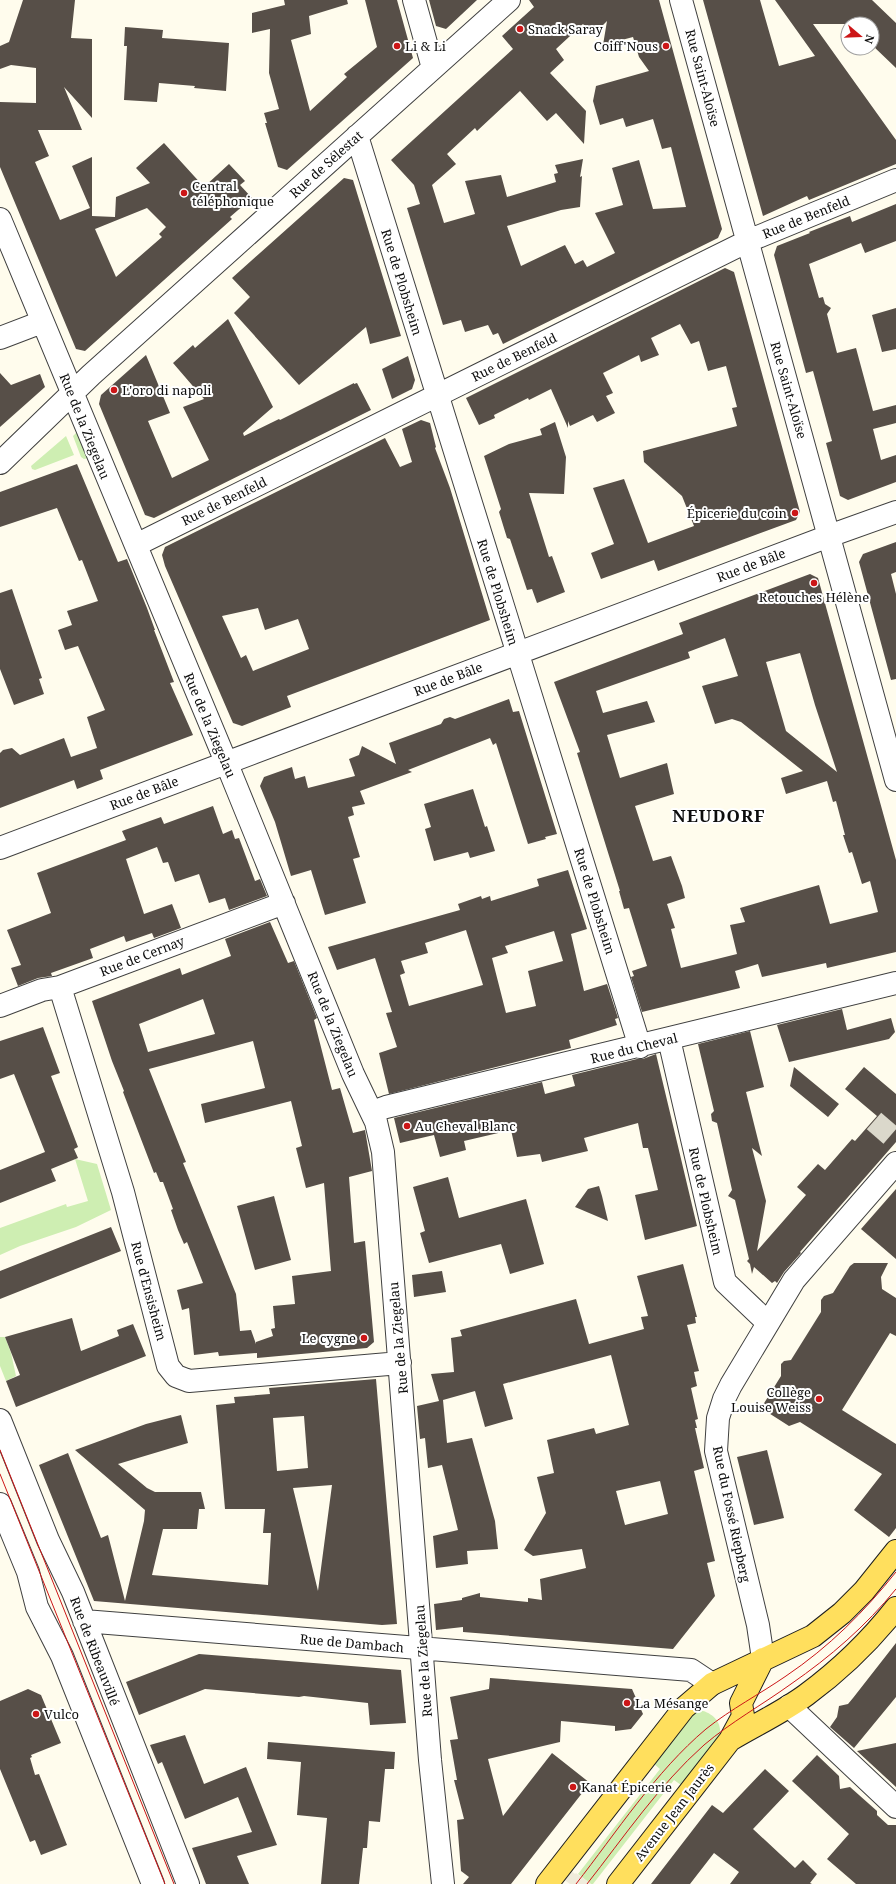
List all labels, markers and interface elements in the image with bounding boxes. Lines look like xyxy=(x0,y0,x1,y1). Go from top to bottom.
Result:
north arrow xyxy=(840,16,880,56)
place label: Snack Saray xyxy=(528,20,603,38)
marker: Snack Saray xyxy=(515,24,525,34)
street label: Rue Saint-Aloïse xyxy=(681,27,725,129)
text: N xyxy=(861,33,878,46)
place label: Li & Li xyxy=(405,37,446,55)
place label: Coiff'Nous xyxy=(594,37,658,55)
marker: Li & Li xyxy=(392,41,402,51)
marker: Coiff'Nous xyxy=(661,41,671,51)
street label: Rue de Sélestat xyxy=(286,126,367,202)
place label: Central téléphonique xyxy=(192,177,274,210)
marker: Central téléphonique xyxy=(179,188,189,198)
street label: Rue de Benfeld xyxy=(759,191,853,243)
street label: Rue de Plobsheim xyxy=(377,227,427,337)
street label: Rue de Benfeld xyxy=(468,329,560,385)
street label: Rue Saint-Aloïse xyxy=(767,339,811,441)
street label: Rue de la Ziegelau xyxy=(56,370,114,482)
place label: L'oro di napoli xyxy=(122,381,211,399)
marker: L'oro di napoli xyxy=(109,385,119,395)
street label: Rue de Benfeld xyxy=(178,473,270,529)
place label: Épicerie du coin xyxy=(687,504,788,522)
marker: Épicerie du coin xyxy=(790,508,800,518)
street label: Rue de Plobsheim xyxy=(473,537,523,647)
street label: Rue de Bâle xyxy=(714,544,788,586)
marker: Retouches Hélène xyxy=(809,578,819,588)
place label: Retouches Hélène xyxy=(759,588,869,606)
street label: Rue de Bâle xyxy=(411,658,485,700)
street label: Rue de la Ziegelau xyxy=(180,670,240,780)
street label: Rue de Bâle xyxy=(107,772,181,814)
district label: NEUDORF xyxy=(672,804,766,827)
street label: Rue de Plobsheim xyxy=(570,846,620,956)
street label: Rue de Cernay xyxy=(97,931,188,980)
street label: Rue de la Ziegelau xyxy=(304,968,362,1080)
street label: Rue du Cheval xyxy=(589,1029,679,1067)
place label: Au Cheval Blanc xyxy=(415,1117,516,1135)
marker: Au Cheval Blanc xyxy=(402,1121,412,1131)
street label: Rue de Plobsheim xyxy=(685,1145,727,1257)
street label: Rue d'Ensisheim xyxy=(127,1239,171,1343)
street label: Rue de la Ziegelau xyxy=(384,1281,412,1395)
place label: Le cygne xyxy=(301,1329,356,1347)
marker: Le cygne xyxy=(359,1333,369,1343)
place label: Collège Louise Weiss xyxy=(731,1383,811,1416)
marker: Collège Louise Weiss xyxy=(814,1394,824,1404)
street label: Rue du Fossé Riepberg xyxy=(709,1444,755,1584)
street label: Rue de Ribeauvillé xyxy=(66,1594,124,1708)
street label: Rue de la Ziegelau xyxy=(410,1604,436,1718)
street label: Rue de Dambach xyxy=(299,1629,405,1657)
place label: La Mésange xyxy=(635,1694,709,1712)
marker: La Mésange xyxy=(622,1698,632,1708)
place label: Vulco xyxy=(44,1705,79,1723)
marker: Vulco xyxy=(31,1709,41,1719)
street label: Avenue Jean Jaurès xyxy=(630,1759,718,1865)
place label: Kanat Épicerie xyxy=(581,1778,672,1796)
marker: Kanat Épicerie xyxy=(568,1782,578,1792)

